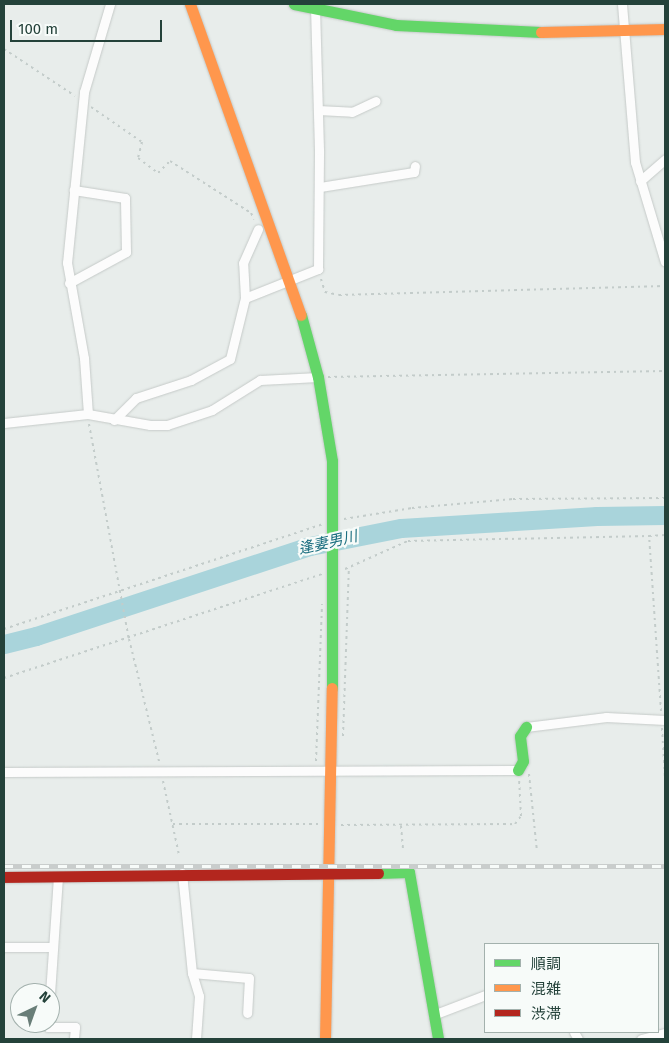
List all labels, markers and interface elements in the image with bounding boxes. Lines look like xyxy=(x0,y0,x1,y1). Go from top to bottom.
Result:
scale bar xyxy=(12,10,165,42)
text: 100 m xyxy=(18,20,58,38)
water label: 逢妻男川 xyxy=(297,527,359,559)
legend xyxy=(484,943,659,1033)
text: 順調 xyxy=(531,955,561,973)
text: 混雑 xyxy=(531,980,561,998)
north arrow xyxy=(10,983,60,1033)
text: N xyxy=(36,988,54,1007)
text: 渋滞 xyxy=(531,1005,561,1023)

